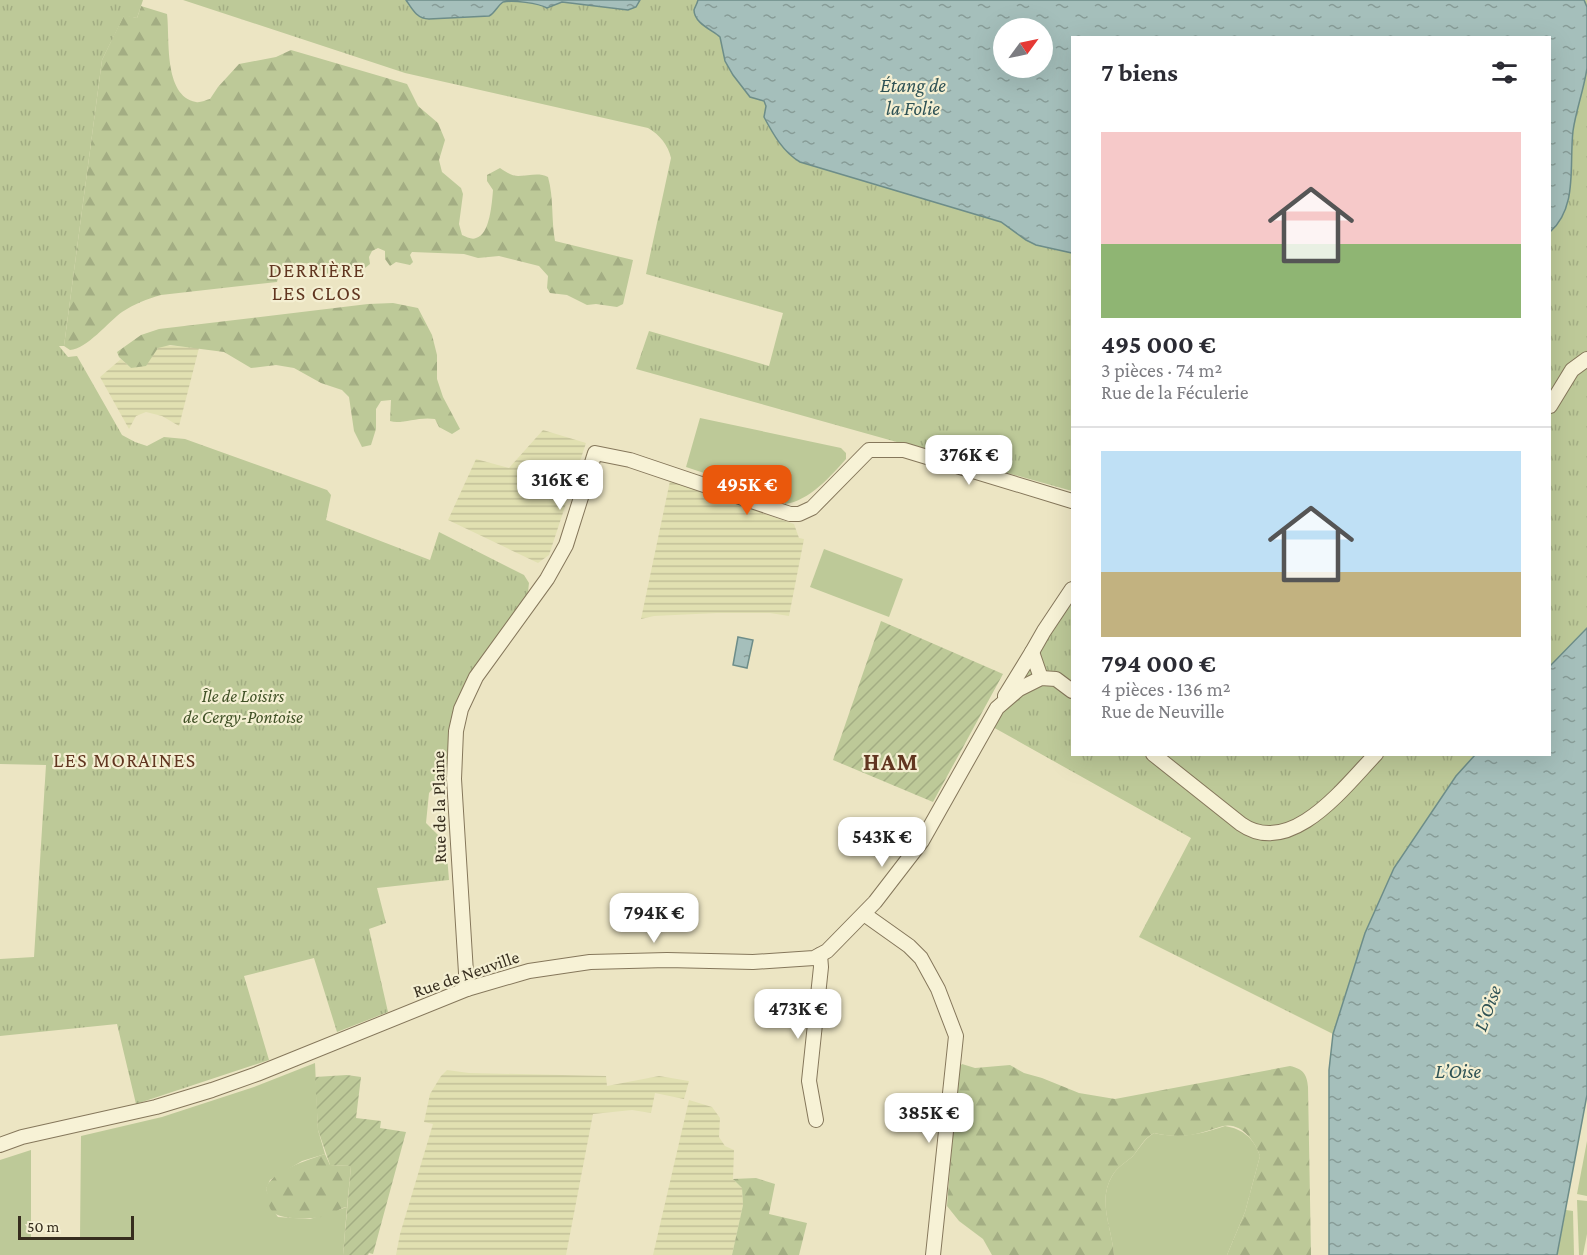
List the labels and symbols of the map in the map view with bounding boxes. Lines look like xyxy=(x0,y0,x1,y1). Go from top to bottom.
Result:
north arrow xyxy=(993,18,1053,78)
water label: Étang de la Folie xyxy=(880,74,946,119)
district label: DERRIÈRE LES CLOS xyxy=(268,259,366,304)
pin: 376K € xyxy=(920,435,1018,486)
pin: 316K € xyxy=(511,460,609,511)
pin: 495K € xyxy=(698,465,796,516)
park label: Île de Loisirs de Cergy-Pontoise xyxy=(183,686,303,727)
district label: HAM xyxy=(863,748,919,775)
district label: LES MORAINES xyxy=(53,749,197,771)
street label: Rue de la Plaine xyxy=(428,751,450,863)
pin: 543K € xyxy=(833,817,931,868)
pin: 794K € xyxy=(605,893,703,944)
street label: Rue de Neuville xyxy=(410,946,522,1002)
water label: L'Oise xyxy=(1469,982,1506,1034)
pin: 473K € xyxy=(749,989,847,1040)
water label: L’Oise xyxy=(1435,1060,1481,1082)
pin: 385K € xyxy=(880,1093,978,1144)
scale bar xyxy=(18,1213,134,1240)

